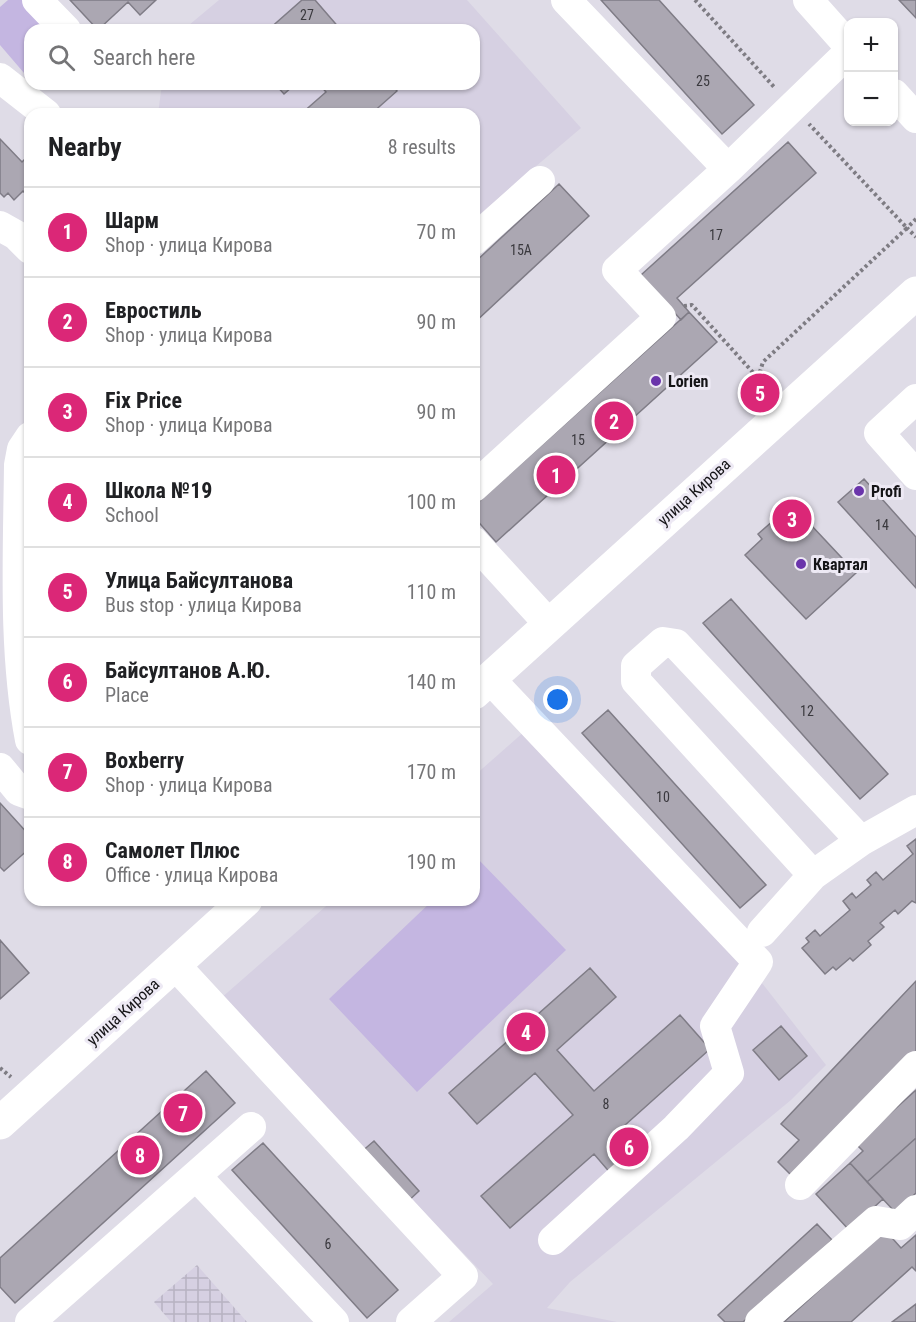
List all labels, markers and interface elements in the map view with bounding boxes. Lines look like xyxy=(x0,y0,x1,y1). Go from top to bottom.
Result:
house number: 27 xyxy=(300,7,314,23)
map controls xyxy=(844,18,898,126)
button: + xyxy=(844,18,898,72)
search box xyxy=(24,24,480,90)
icon: search xyxy=(45,41,78,74)
text: Search here xyxy=(93,45,195,70)
button: − xyxy=(844,72,898,126)
house number: 25 xyxy=(696,73,710,89)
text: Nearby xyxy=(48,132,122,162)
text: 8 results xyxy=(388,135,456,159)
text: Шарм xyxy=(105,208,159,233)
text: 1 xyxy=(62,220,73,244)
text: 70 m xyxy=(417,220,456,244)
house number: 17 xyxy=(709,227,723,243)
text: Shop · улица Кирова xyxy=(105,233,273,257)
house number: 15А xyxy=(510,242,532,258)
text: Евростиль xyxy=(105,298,202,323)
text: 2 xyxy=(62,310,73,334)
text: 90 m xyxy=(417,310,456,334)
text: Shop · улица Кирова xyxy=(105,323,273,347)
pin: 5 xyxy=(740,370,780,416)
place label: Lorien xyxy=(668,372,709,391)
marker: Lorien xyxy=(649,374,663,388)
text: Fix Price xyxy=(105,388,182,413)
pin: 2 xyxy=(594,398,634,444)
text: 3 xyxy=(62,400,73,424)
text: 90 m xyxy=(417,400,456,424)
text: Shop · улица Кирова xyxy=(105,413,273,437)
house number: 15 xyxy=(571,432,585,448)
pin: 1 xyxy=(536,452,576,498)
street label: улица Кирова xyxy=(654,455,734,529)
text: Школа №19 xyxy=(105,478,212,503)
place label: Profi xyxy=(871,482,902,501)
marker: Profi xyxy=(852,484,866,498)
text: 4 xyxy=(62,490,73,514)
text: 100 m xyxy=(407,490,456,514)
pin: 3 xyxy=(772,496,812,542)
text: School xyxy=(105,503,159,527)
house number: 14 xyxy=(875,517,889,533)
place label: Квартал xyxy=(813,555,868,574)
marker: Квартал xyxy=(794,557,808,571)
text: Улица Байсултанова xyxy=(105,568,293,593)
text: 5 xyxy=(62,580,73,604)
text: 110 m xyxy=(407,580,456,604)
text: Bus stop · улица Кирова xyxy=(105,593,302,617)
text: Байсултанов А.Ю. xyxy=(105,658,271,683)
text: 6 xyxy=(62,670,73,694)
text: 140 m xyxy=(407,670,456,694)
text: Place xyxy=(105,683,149,707)
your location xyxy=(543,685,572,714)
house number: 12 xyxy=(800,703,814,719)
text: Boxberry xyxy=(105,748,184,773)
text: 7 xyxy=(62,760,73,784)
text: 170 m xyxy=(407,760,456,784)
text: Shop · улица Кирова xyxy=(105,773,273,797)
house number: 10 xyxy=(656,789,670,805)
text: Самолет Плюс xyxy=(105,838,240,863)
text: 8 xyxy=(62,850,73,874)
text: 190 m xyxy=(407,850,456,874)
text: Office · улица Кирова xyxy=(105,863,278,887)
street label: улица Кирова xyxy=(83,975,163,1049)
pin: 4 xyxy=(506,1010,546,1054)
pin: 7 xyxy=(164,1090,202,1136)
house number: 8 xyxy=(603,1096,610,1112)
pin: 6 xyxy=(610,1124,648,1170)
pin: 8 xyxy=(120,1132,160,1178)
house number: 6 xyxy=(325,1236,332,1252)

